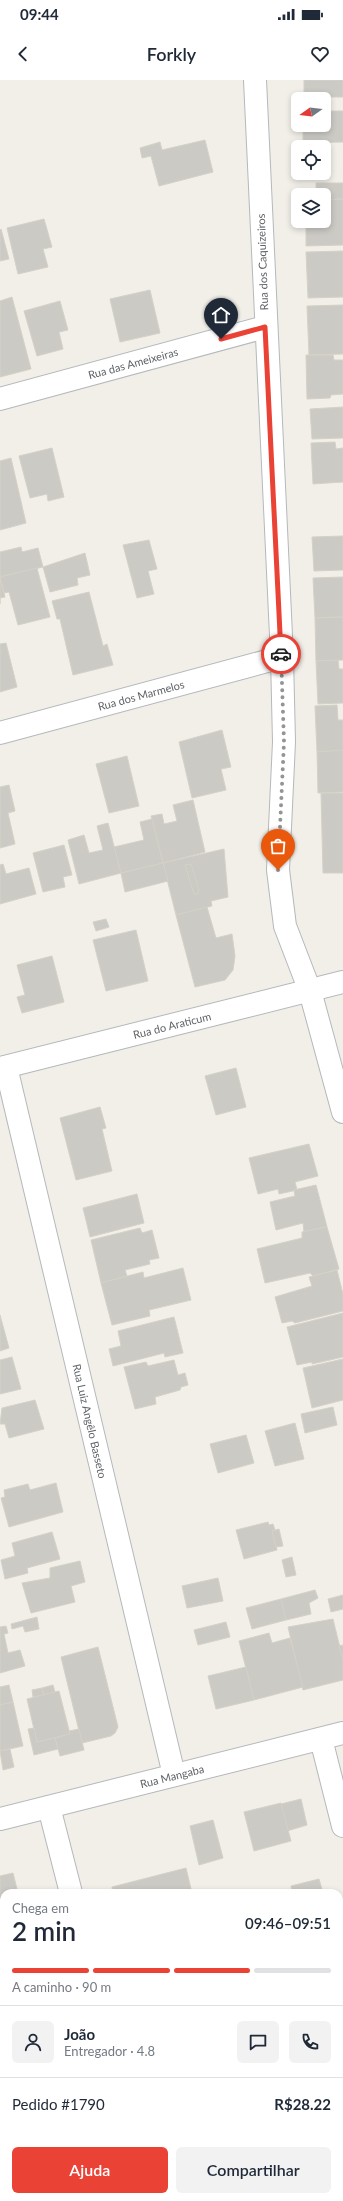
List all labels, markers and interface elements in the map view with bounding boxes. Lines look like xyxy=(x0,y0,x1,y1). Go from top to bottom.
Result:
text: 09:44 xyxy=(20,5,59,23)
icon: back xyxy=(12,43,34,65)
text: Forkly xyxy=(147,43,196,65)
icon: heart xyxy=(309,43,331,65)
north arrow xyxy=(291,92,331,132)
map controls xyxy=(291,92,331,228)
button: locate xyxy=(291,140,331,180)
button: layers xyxy=(291,188,331,228)
street label: Rua dos Caquizeiros xyxy=(254,213,270,311)
pin xyxy=(204,298,238,339)
icon: home xyxy=(210,304,232,326)
street label: Rua das Ameixeiras xyxy=(87,345,180,381)
courier xyxy=(261,634,301,674)
icon: car xyxy=(270,643,292,665)
street label: Rua dos Marmelos xyxy=(96,677,186,713)
pin xyxy=(261,829,295,870)
icon: bag xyxy=(267,835,289,857)
street label: Rua do Araticum xyxy=(132,1009,212,1041)
street label: Rua Luiz Angêlo Basseto xyxy=(70,1362,110,1480)
street label: Rua Mangaba xyxy=(139,1762,205,1790)
text: Chega em xyxy=(12,1900,69,1916)
text: 09:46–09:51 xyxy=(245,1914,331,1932)
text: 2 min xyxy=(12,1915,76,1947)
text: A caminho · 90 m xyxy=(12,1979,111,1995)
button: person xyxy=(12,2021,54,2063)
button: chat xyxy=(237,2021,279,2063)
button: phone xyxy=(289,2021,331,2063)
text: João xyxy=(64,2025,95,2043)
text: Entregador · 4.8 xyxy=(64,2043,155,2059)
text: Pedido #1790 xyxy=(12,2095,105,2113)
text: R$28.22 xyxy=(274,2095,331,2113)
button: Ajuda xyxy=(12,2147,168,2193)
button: Compartilhar xyxy=(176,2147,331,2193)

